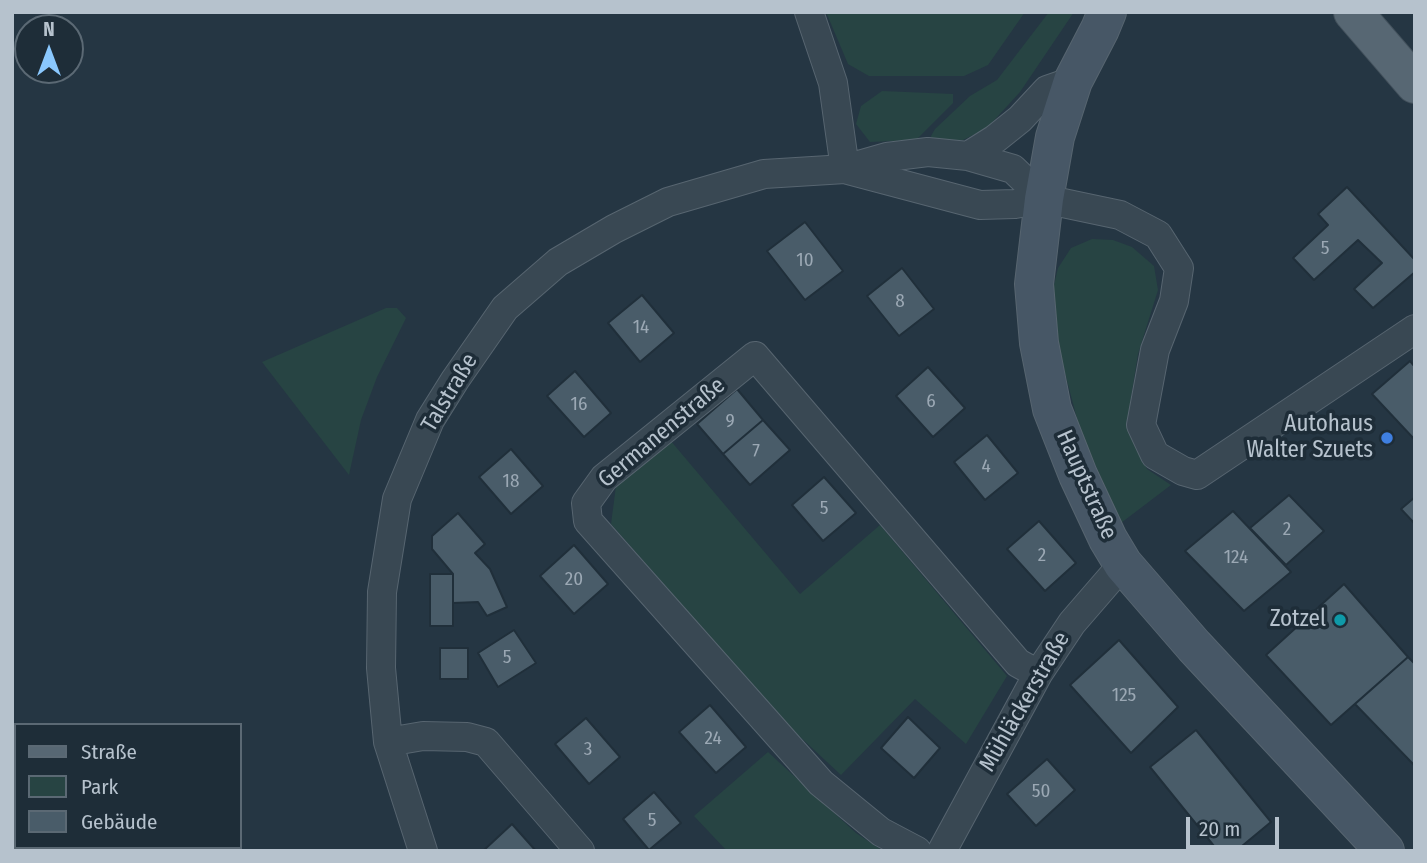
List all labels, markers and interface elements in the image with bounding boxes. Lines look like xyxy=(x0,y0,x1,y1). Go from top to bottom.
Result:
north arrow xyxy=(14,14,84,84)
text: N xyxy=(43,18,55,41)
house number: 5 xyxy=(1321,238,1329,260)
house number: 10 xyxy=(796,250,814,272)
house number: 8 xyxy=(895,291,905,313)
house number: 14 xyxy=(633,317,649,339)
street label: Talstraße xyxy=(416,349,484,437)
street label: Germanenstraße xyxy=(593,372,731,494)
house number: 6 xyxy=(926,391,936,413)
house number: 16 xyxy=(571,394,587,416)
house number: 9 xyxy=(725,411,735,433)
place label: Autohaus Walter Szuets xyxy=(1247,411,1373,465)
street label: Hauptstraße xyxy=(1050,426,1122,544)
marker: Autohaus Walter Szuets xyxy=(1379,430,1395,446)
house number: 7 xyxy=(752,441,760,463)
house number: 4 xyxy=(981,456,991,478)
house number: 18 xyxy=(503,471,519,493)
house number: 5 xyxy=(820,498,828,520)
house number: 2 xyxy=(1283,519,1291,541)
house number: 2 xyxy=(1038,545,1046,567)
house number: 124 xyxy=(1224,547,1248,569)
house number: 20 xyxy=(565,569,583,591)
place label: Zotzel xyxy=(1270,606,1326,634)
marker: Zotzel xyxy=(1332,612,1348,628)
street label: Mühläckerstraße xyxy=(974,627,1076,777)
house number: 5 xyxy=(503,647,511,669)
house number: 125 xyxy=(1112,685,1136,707)
legend xyxy=(14,723,242,849)
house number: 24 xyxy=(704,728,722,750)
text: Straße xyxy=(81,739,137,765)
house number: 3 xyxy=(584,739,592,761)
text: Park xyxy=(81,774,118,800)
house number: 50 xyxy=(1032,781,1050,803)
scale bar xyxy=(1189,804,1282,848)
text: Gebäude xyxy=(81,809,157,835)
house number: 5 xyxy=(648,810,656,832)
text: 20 m xyxy=(1199,816,1240,842)

